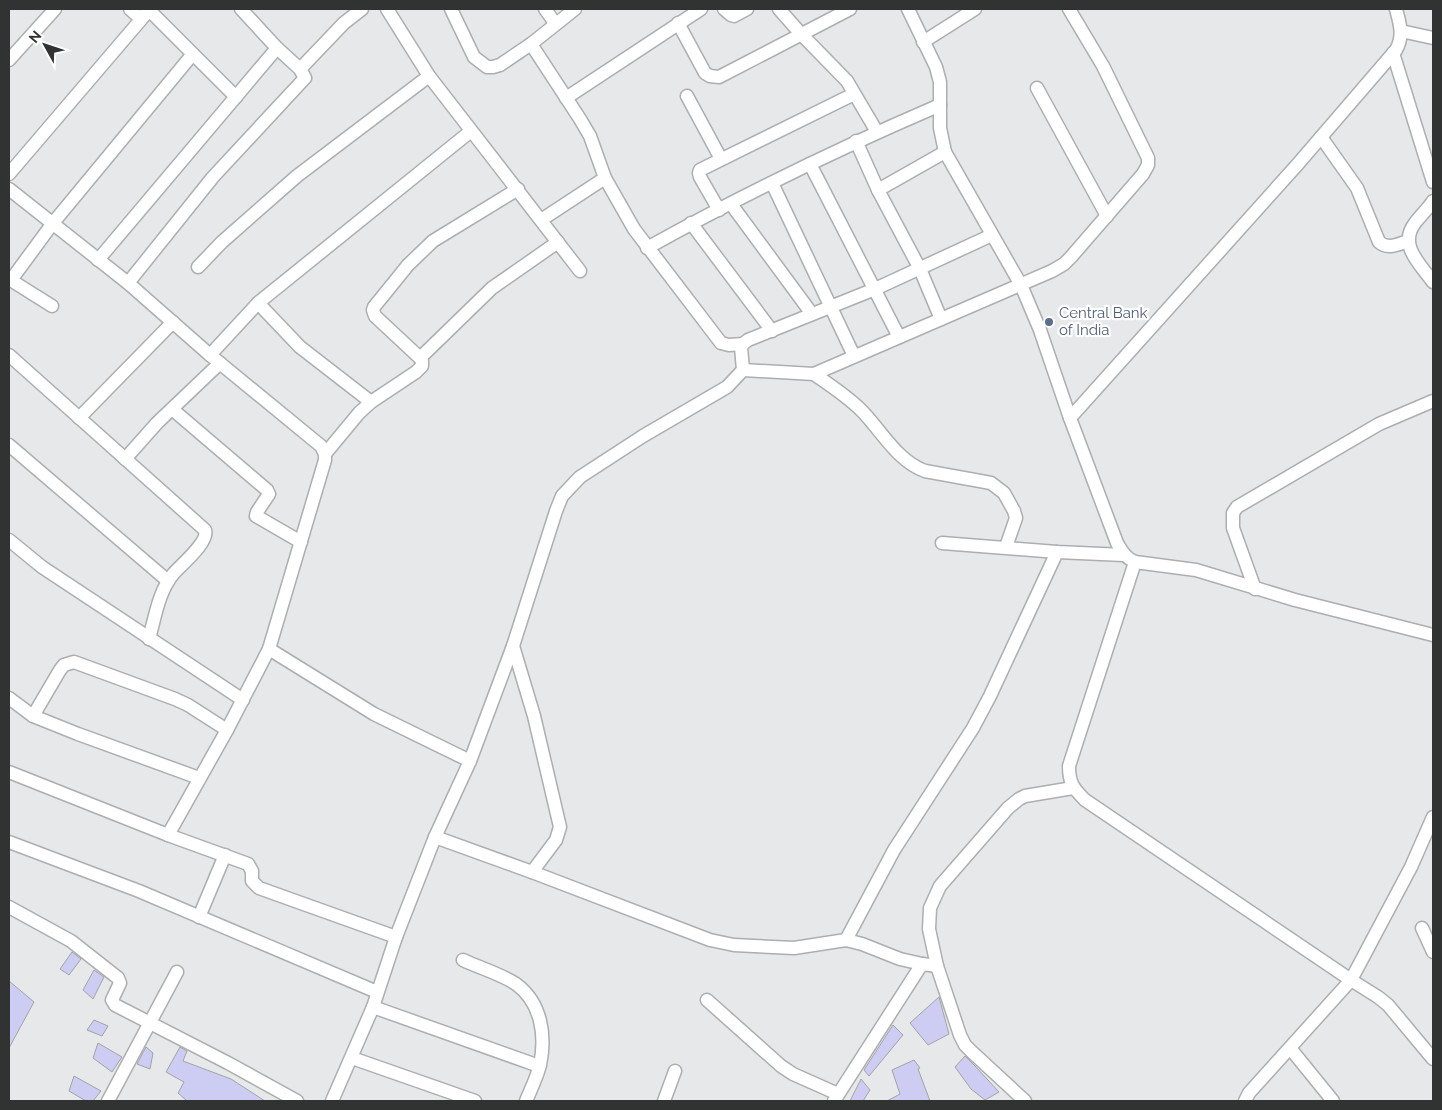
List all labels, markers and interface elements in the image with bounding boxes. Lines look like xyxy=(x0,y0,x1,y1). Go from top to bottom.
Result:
north arrow xyxy=(20,20,70,70)
text: N xyxy=(25,27,45,46)
place label: Central Bank of India xyxy=(1059,304,1148,339)
marker: Central Bank of India xyxy=(1043,316,1055,328)

